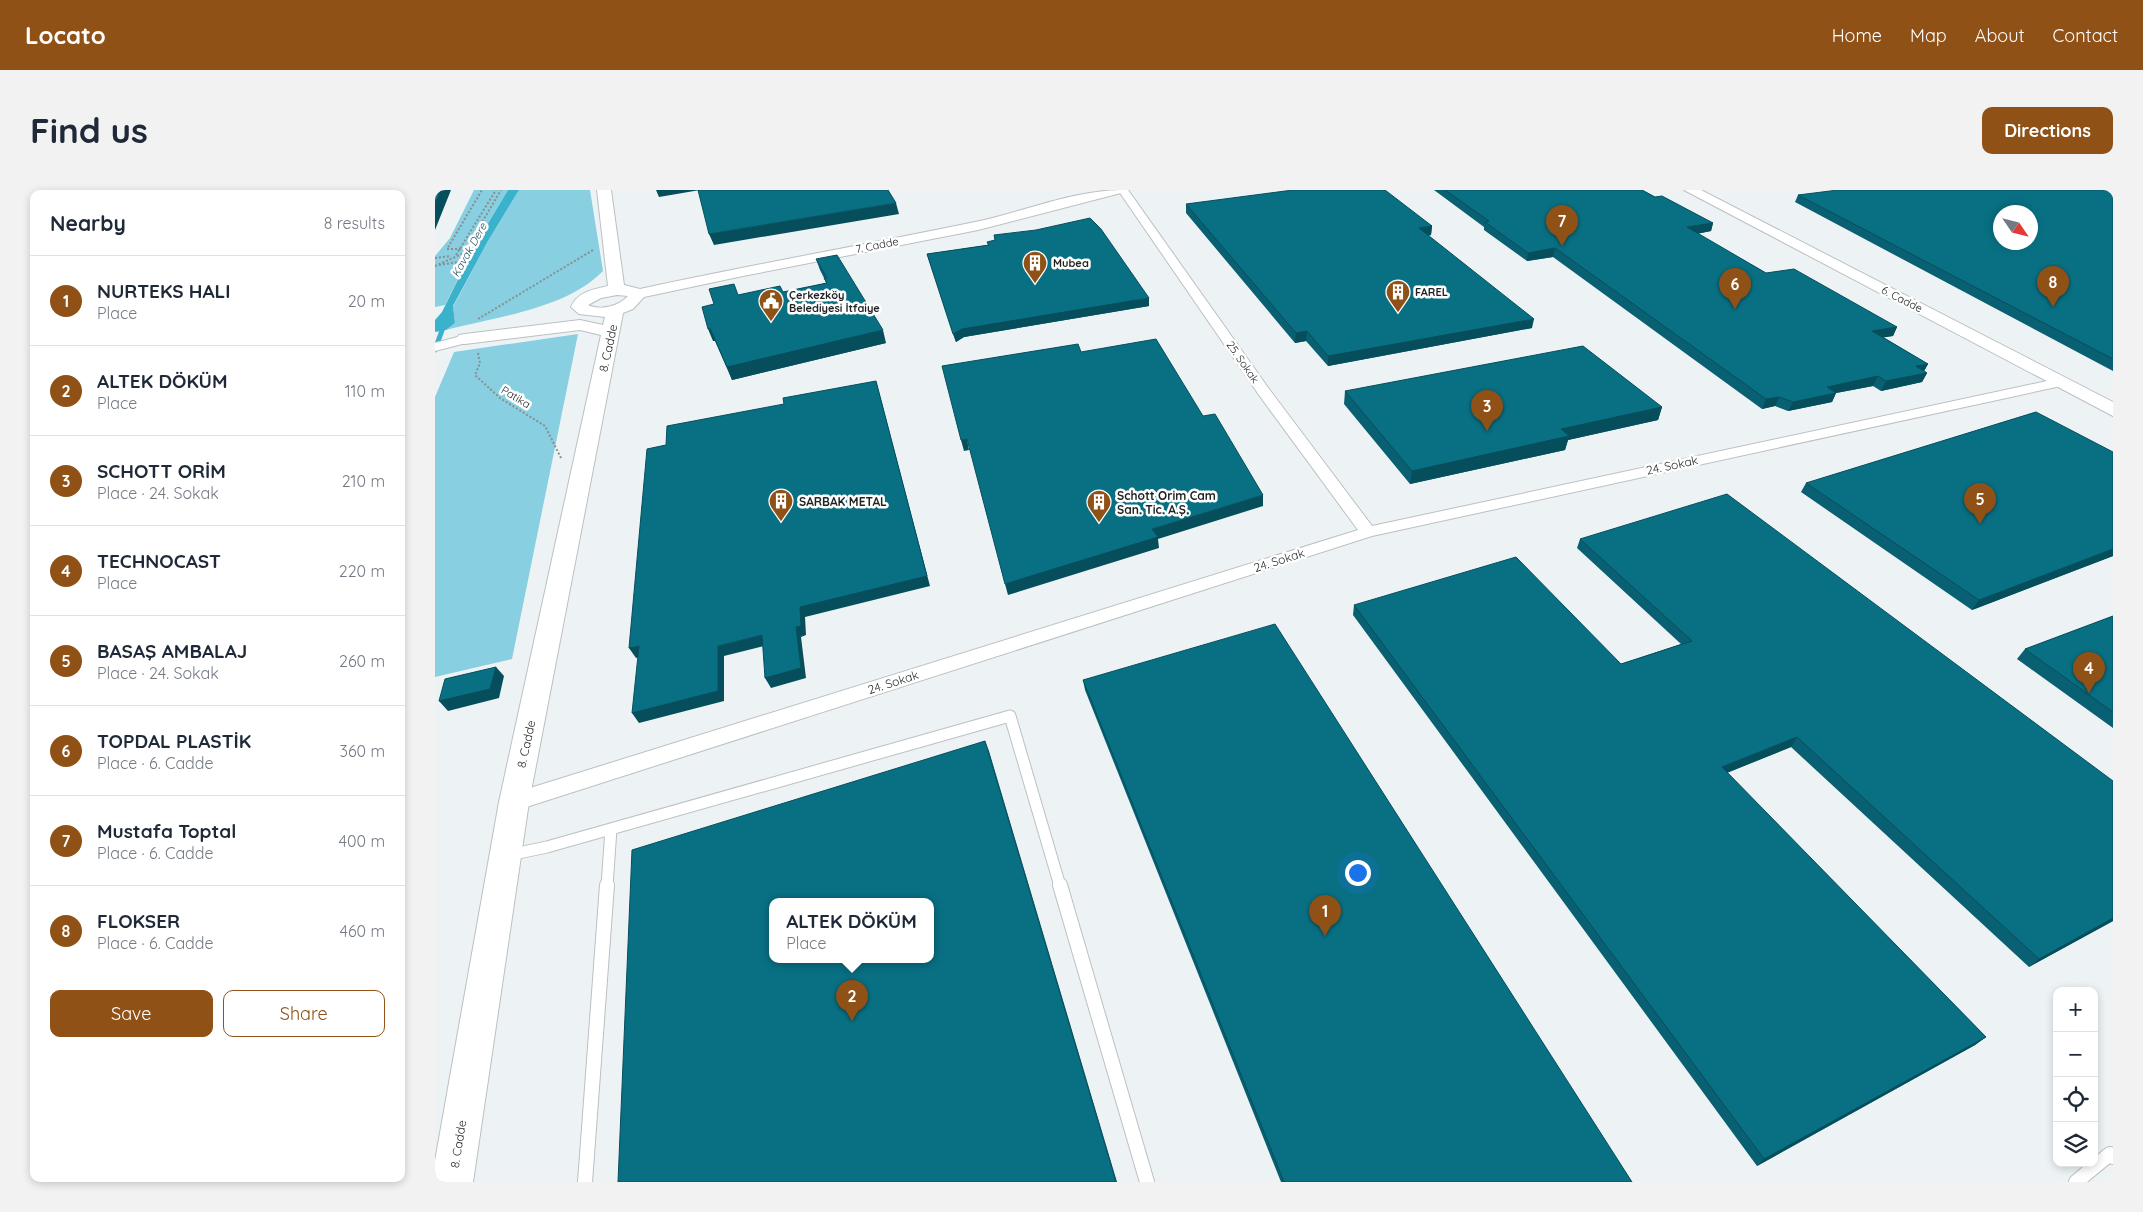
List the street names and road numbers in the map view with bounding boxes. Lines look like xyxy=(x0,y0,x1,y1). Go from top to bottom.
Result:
street label: 7. Cadde xyxy=(854,234,900,256)
street label: 6. Cadde xyxy=(1879,283,1925,315)
street label: 8. Cadde xyxy=(596,323,620,373)
street label: 25. Sokak xyxy=(1223,338,1263,386)
street label: Patika xyxy=(499,383,533,411)
street label: 24. Sokak xyxy=(1645,452,1699,478)
street label: 24. Sokak xyxy=(1252,545,1306,575)
street label: 24. Sokak xyxy=(866,667,920,697)
street label: 8. Cadde xyxy=(514,719,538,769)
street label: 8. Cadde xyxy=(447,1119,469,1169)

